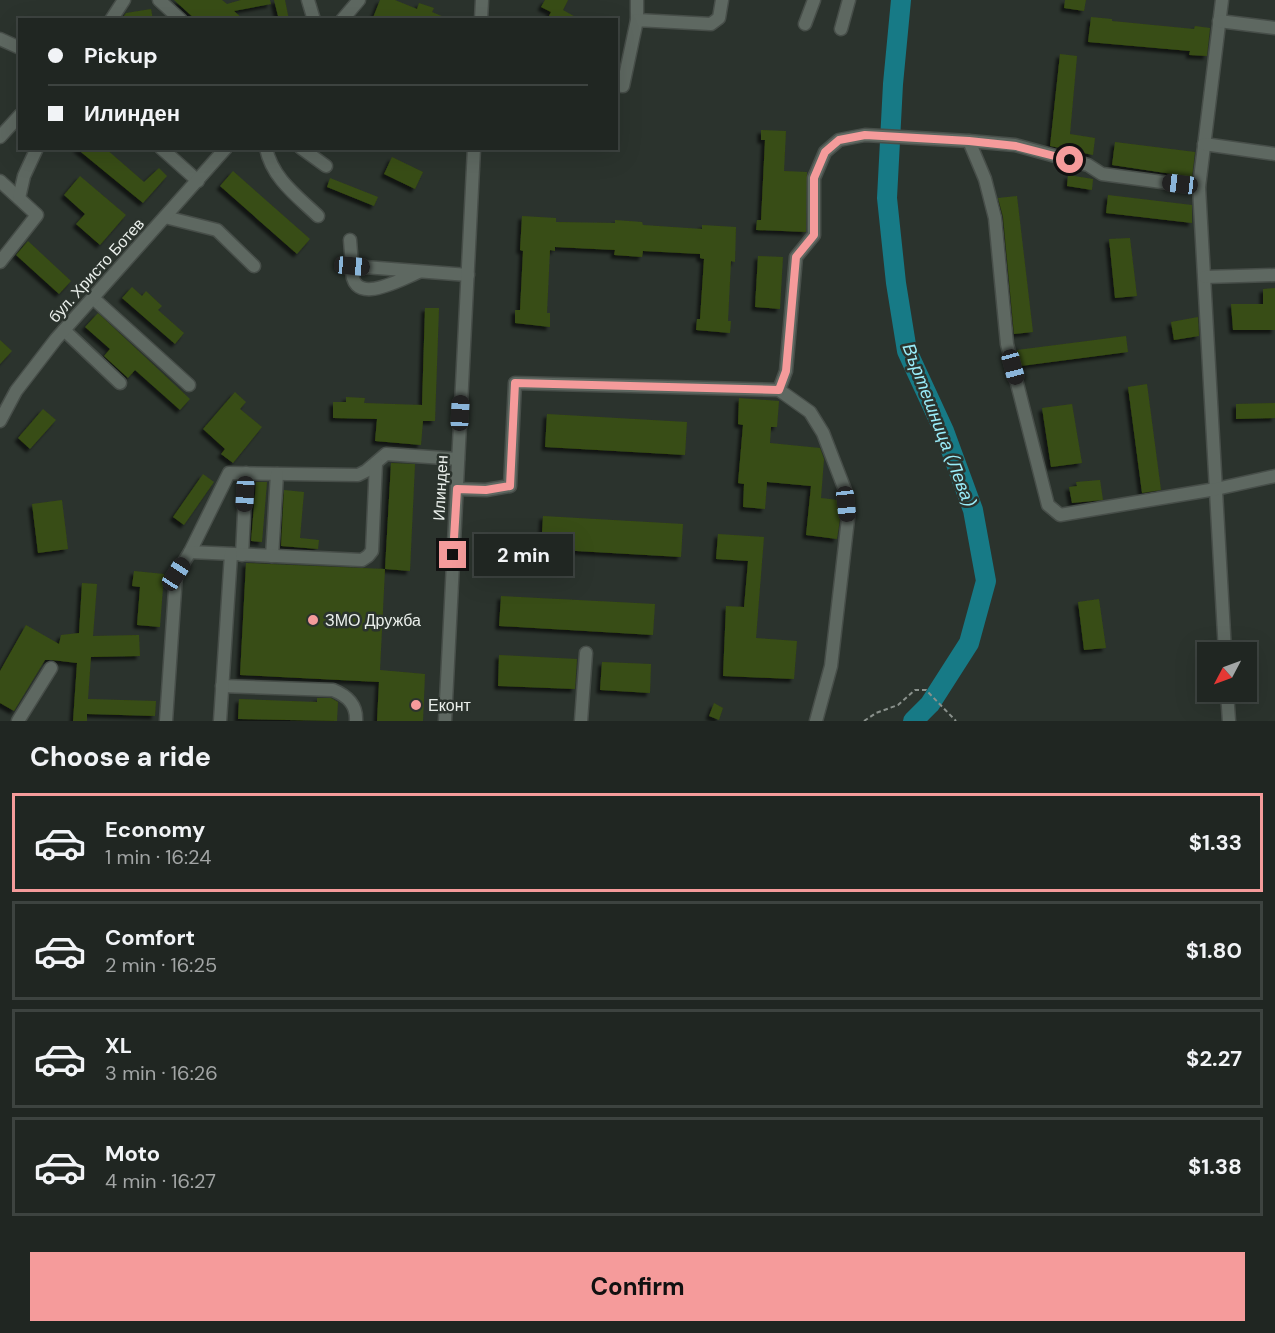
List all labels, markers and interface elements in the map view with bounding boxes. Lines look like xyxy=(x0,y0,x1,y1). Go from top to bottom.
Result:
text: Pickup xyxy=(84,41,158,70)
text: Илинден xyxy=(84,99,180,128)
route start xyxy=(1056,146,1083,173)
car xyxy=(1161,173,1199,195)
street label: бул. Христо Ботев xyxy=(44,214,149,327)
car xyxy=(333,255,371,277)
water label: Въртешница (Лева) xyxy=(897,340,981,511)
car xyxy=(1000,347,1026,387)
car xyxy=(450,395,470,431)
street label: Илинден xyxy=(428,455,453,521)
car xyxy=(235,476,255,512)
car xyxy=(835,485,857,523)
callout: 2 min xyxy=(474,534,573,576)
route end xyxy=(439,541,466,568)
text: 2 min xyxy=(497,542,550,568)
car xyxy=(159,554,193,594)
place label: ЗМО Дружба xyxy=(325,610,421,631)
marker: ЗМО Дружба xyxy=(306,613,320,627)
north arrow xyxy=(1197,642,1257,702)
map controls xyxy=(1197,642,1257,702)
place label: Еконт xyxy=(428,695,472,716)
marker: Еконт xyxy=(409,698,423,712)
text: Choose a ride xyxy=(30,739,211,774)
text: Economy xyxy=(105,815,205,844)
icon: car xyxy=(33,816,87,870)
text: $1.33 xyxy=(1189,828,1242,857)
text: 1 min · 16:24 xyxy=(105,844,211,870)
text: Comfort xyxy=(105,923,195,952)
icon: car xyxy=(33,924,87,978)
text: $1.80 xyxy=(1186,936,1242,965)
text: 2 min · 16:25 xyxy=(105,952,217,978)
text: XL xyxy=(105,1031,132,1060)
icon: car xyxy=(33,1032,87,1086)
text: $2.27 xyxy=(1186,1044,1242,1073)
text: 3 min · 16:26 xyxy=(105,1060,218,1086)
text: Moto xyxy=(105,1139,160,1168)
icon: car xyxy=(33,1140,87,1194)
text: $1.38 xyxy=(1188,1152,1242,1181)
text: 4 min · 16:27 xyxy=(105,1168,216,1194)
button: Confirm xyxy=(30,1252,1245,1321)

